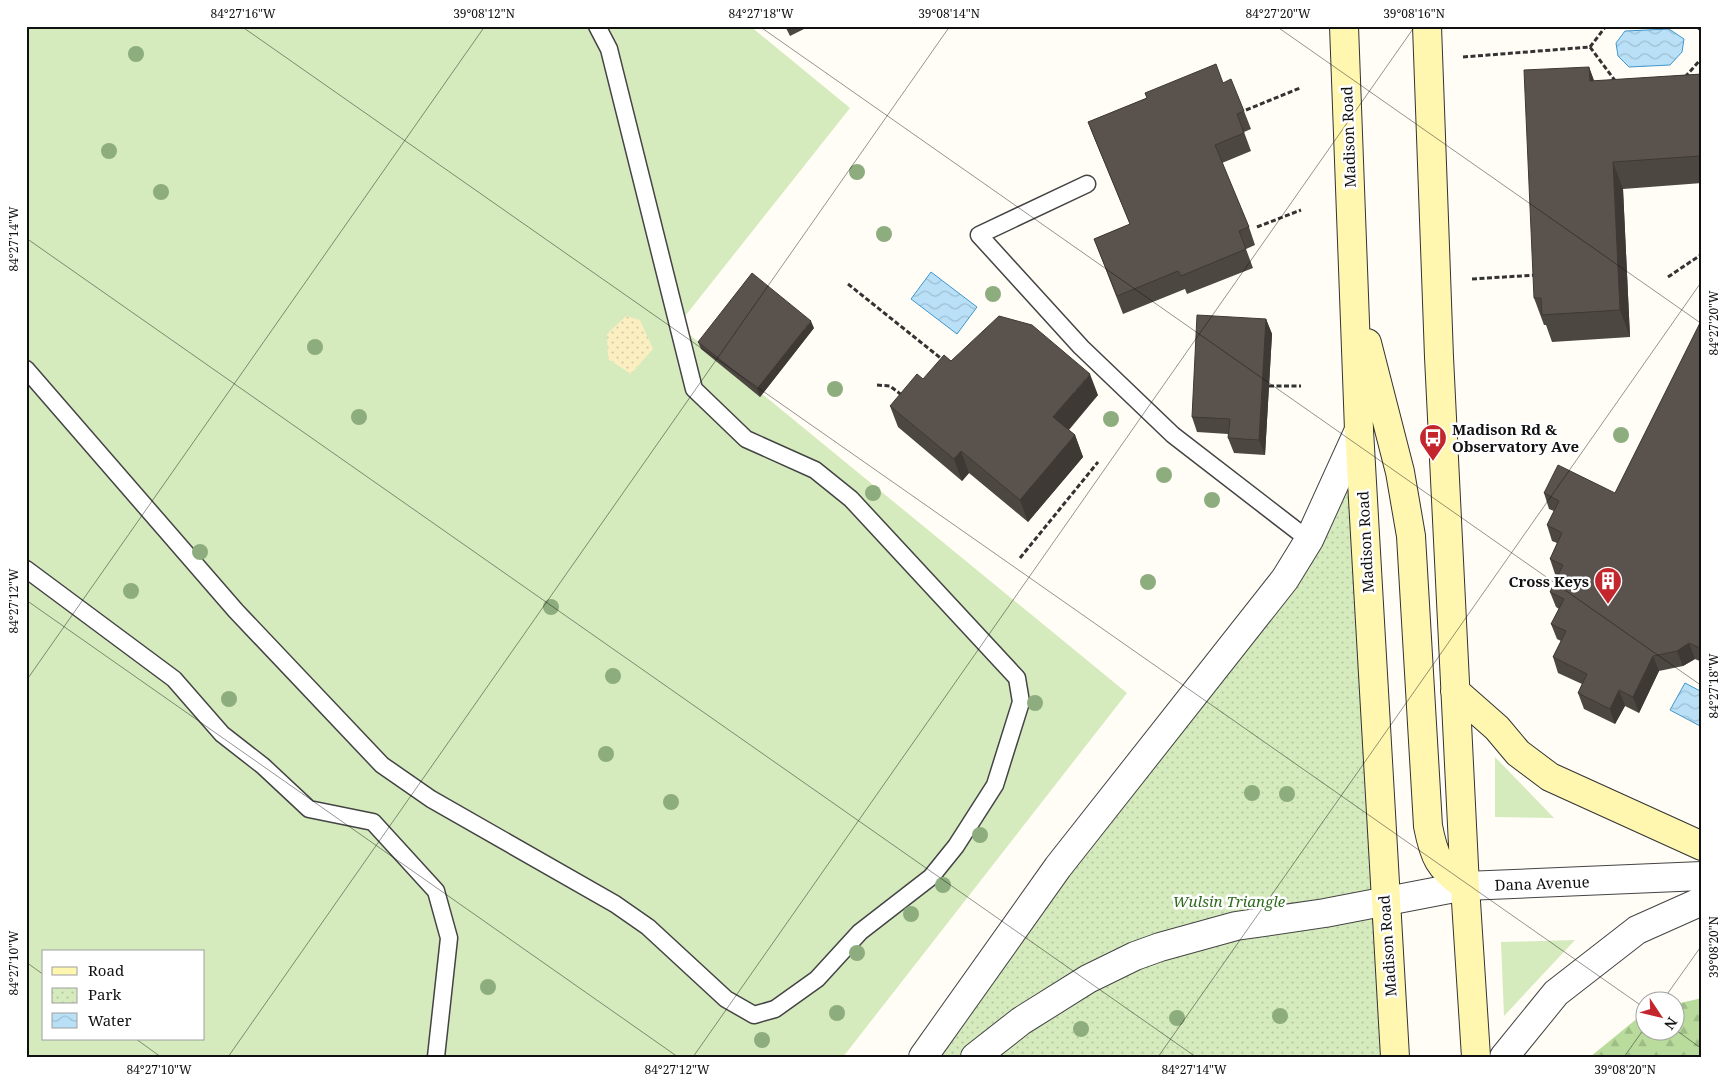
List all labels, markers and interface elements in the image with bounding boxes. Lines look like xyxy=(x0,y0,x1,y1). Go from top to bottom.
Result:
text: 84°27'16"W xyxy=(210,5,276,22)
text: 39°08'12"N xyxy=(453,5,515,22)
text: 84°27'18"W xyxy=(728,5,794,22)
text: 39°08'14"N xyxy=(918,5,980,22)
text: 84°27'20"W xyxy=(1245,5,1311,22)
text: 39°08'16"N xyxy=(1383,5,1445,22)
street label: Madison Road xyxy=(1336,86,1360,188)
text: 84°27'14"W xyxy=(5,206,22,272)
text: 84°27'20"W xyxy=(1705,290,1722,356)
place label: Madison Rd & Observatory Ave xyxy=(1452,419,1579,456)
bus stop icon: Madison Rd & Observatory Ave xyxy=(1418,423,1448,462)
street label: Madison Road xyxy=(1352,491,1378,593)
building icon: Cross Keys xyxy=(1593,566,1623,605)
text: 84°27'12"W xyxy=(5,568,22,634)
place label: Cross Keys xyxy=(1508,571,1589,591)
text: 84°27'18"W xyxy=(1705,653,1722,719)
street label: Dana Avenue xyxy=(1494,871,1590,895)
park label: Wulsin Triangle xyxy=(1173,891,1286,911)
street label: Madison Road xyxy=(1373,895,1401,997)
text: 39°08'20"N xyxy=(1705,916,1722,978)
text: 84°27'10"W xyxy=(5,930,22,996)
legend xyxy=(42,950,205,1040)
text: Road xyxy=(88,960,124,980)
text: Park xyxy=(88,984,122,1004)
north arrow xyxy=(1636,990,1686,1040)
text: Water xyxy=(88,1010,131,1030)
text: N xyxy=(1660,1014,1682,1034)
text: 84°27'10"W xyxy=(126,1061,192,1078)
text: 84°27'12"W xyxy=(644,1061,710,1078)
text: 84°27'14"W xyxy=(1161,1061,1227,1078)
text: 39°08'20"N xyxy=(1594,1061,1656,1078)

